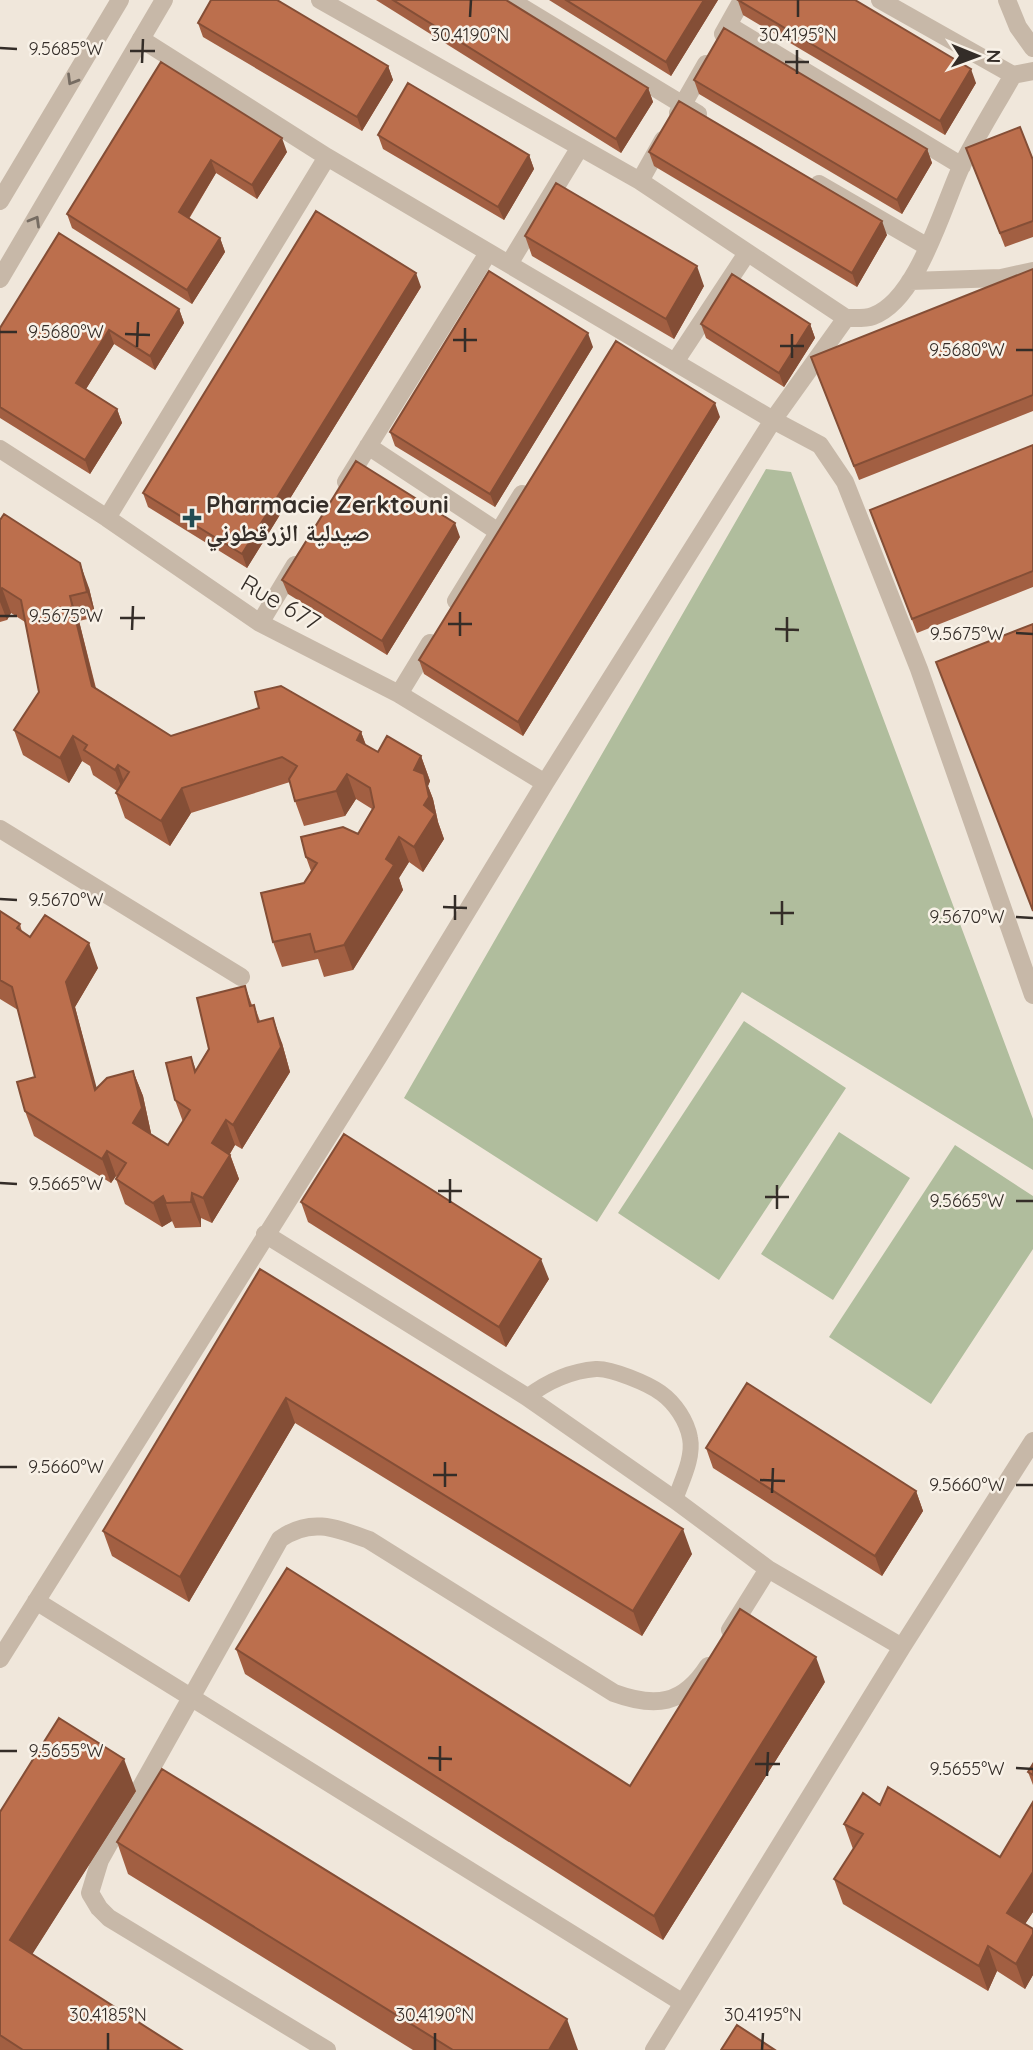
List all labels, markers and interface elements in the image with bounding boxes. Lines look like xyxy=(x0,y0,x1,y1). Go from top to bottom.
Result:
north arrow xyxy=(942,21,1012,91)
text: 30.4190°N xyxy=(431,23,509,46)
text: 30.4195°N xyxy=(759,23,837,46)
text: 9.5685°W xyxy=(29,37,103,60)
text: N xyxy=(982,49,1006,63)
one-way arrow xyxy=(68,72,81,85)
one-way arrow xyxy=(26,215,39,228)
text: 9.5680°W xyxy=(28,320,104,343)
text: 9.5680°W xyxy=(929,338,1005,361)
place label: Pharmacie Zerktouni صيدلية الزرقطوني xyxy=(206,489,449,552)
marker: Pharmacie Zerktouni صيدلية الزرقطوني xyxy=(184,510,200,526)
street label: Rue 677 xyxy=(236,567,326,637)
text: 9.5675°W xyxy=(29,604,103,627)
text: 9.5675°W xyxy=(930,622,1004,645)
text: 9.5670°W xyxy=(28,888,104,911)
text: 9.5670°W xyxy=(929,905,1005,928)
text: 9.5665°W xyxy=(29,1172,103,1195)
text: 9.5665°W xyxy=(930,1189,1004,1212)
text: 9.5660°W xyxy=(28,1455,104,1478)
text: 9.5660°W xyxy=(929,1473,1005,1496)
text: 9.5655°W xyxy=(28,1739,104,1762)
text: 9.5655°W xyxy=(929,1757,1005,1780)
text: 30.4185°N xyxy=(69,2003,147,2026)
text: 30.4190°N xyxy=(396,2003,474,2026)
text: 30.4195°N xyxy=(724,2003,802,2026)

